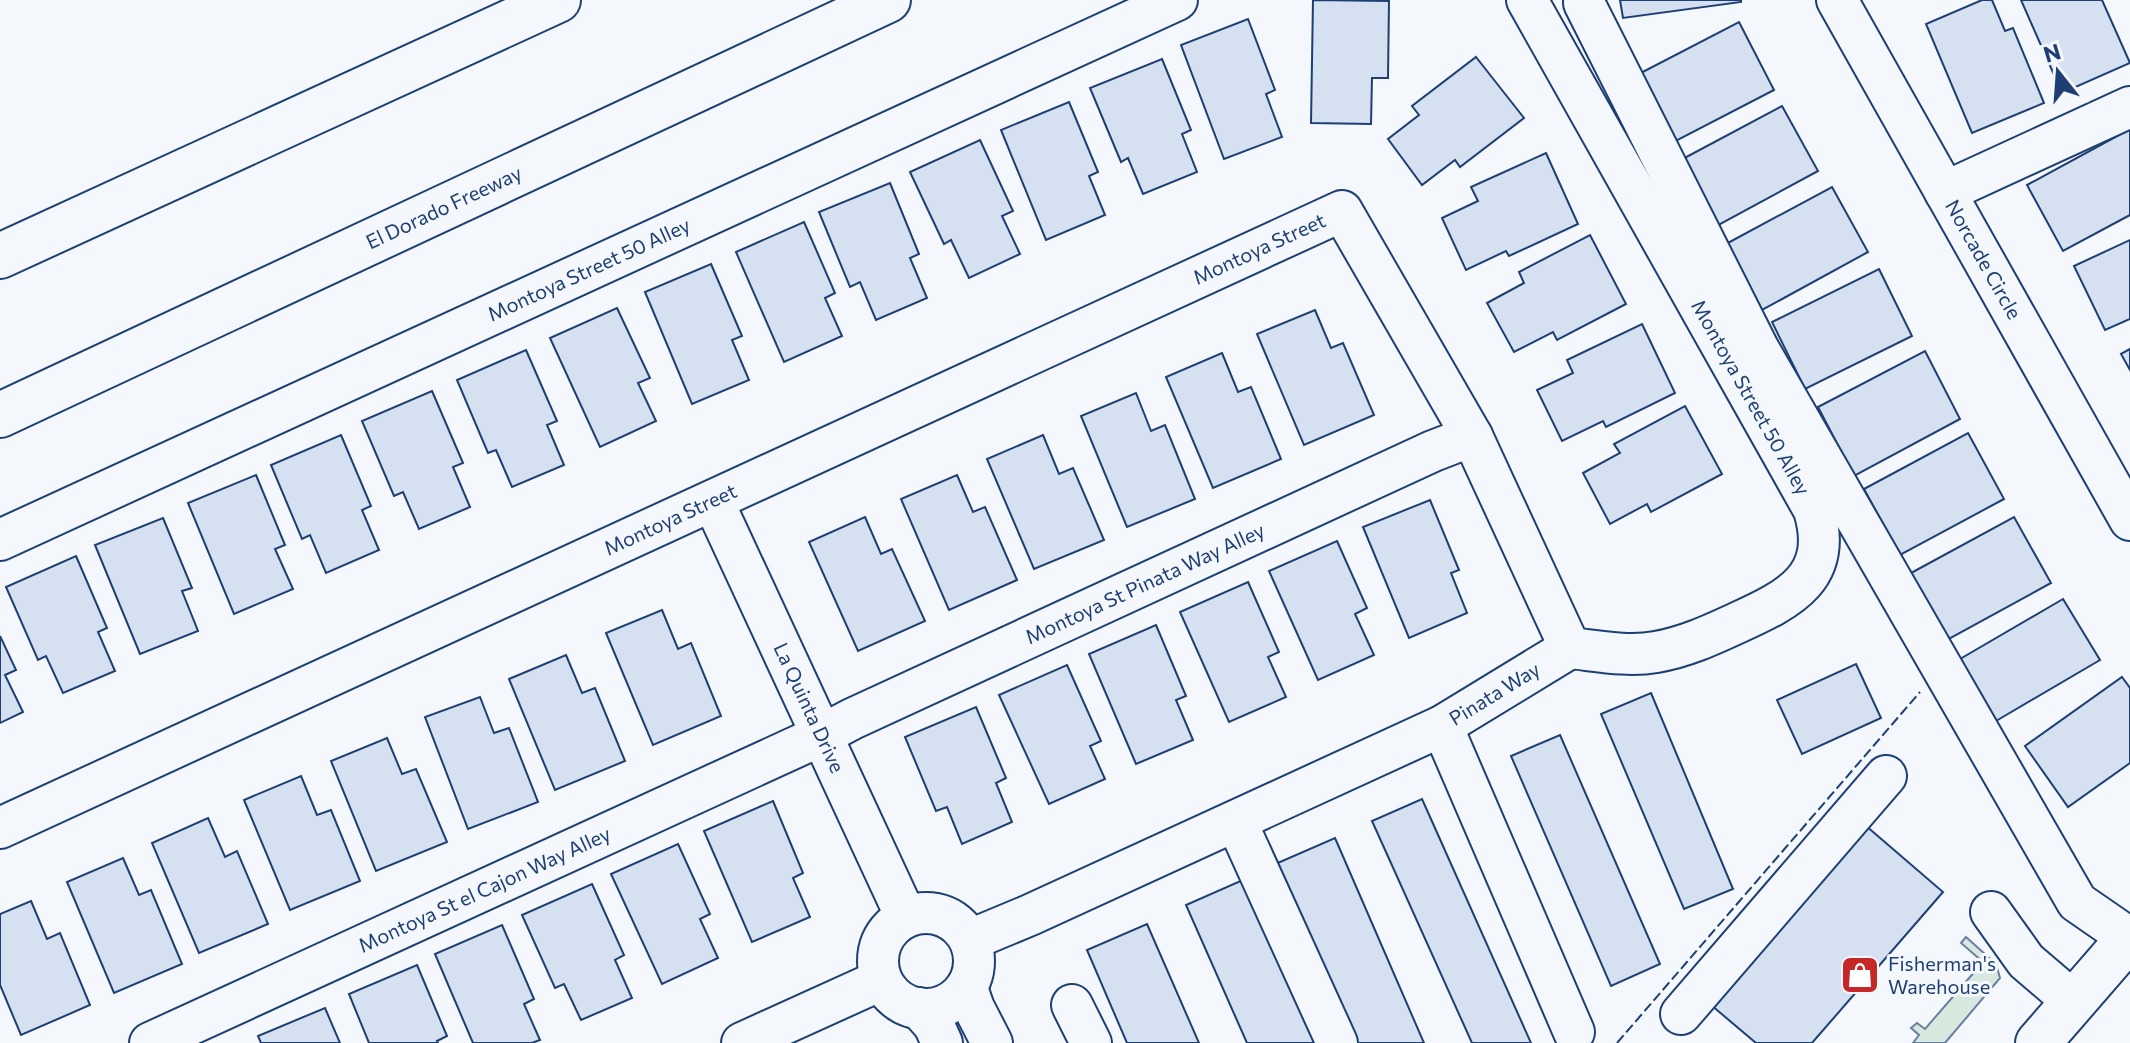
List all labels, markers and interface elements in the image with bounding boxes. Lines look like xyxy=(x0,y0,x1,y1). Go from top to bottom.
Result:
north arrow xyxy=(2018,32,2098,112)
text: N xyxy=(2040,37,2064,68)
street label: El Dorado Freeway xyxy=(362,160,525,253)
street label: Norcade Circle xyxy=(1941,195,2027,323)
street label: Montoya Street xyxy=(1189,207,1329,289)
street label: Montoya Street 50 Alley xyxy=(484,212,694,326)
street label: Montoya Street 50 Alley xyxy=(1687,295,1816,499)
street label: Montoya Street xyxy=(600,478,740,560)
street label: Montoya St Pinata Way Alley xyxy=(1021,517,1268,648)
street label: La Quinta Drive xyxy=(769,639,850,776)
street label: Pinata Way xyxy=(1444,656,1544,730)
street label: Montoya St el Cajon Way Alley xyxy=(354,821,614,957)
place label: Fisherman's Warehouse xyxy=(1888,951,1996,998)
shop icon: Fisherman's Warehouse xyxy=(1839,954,1881,996)

